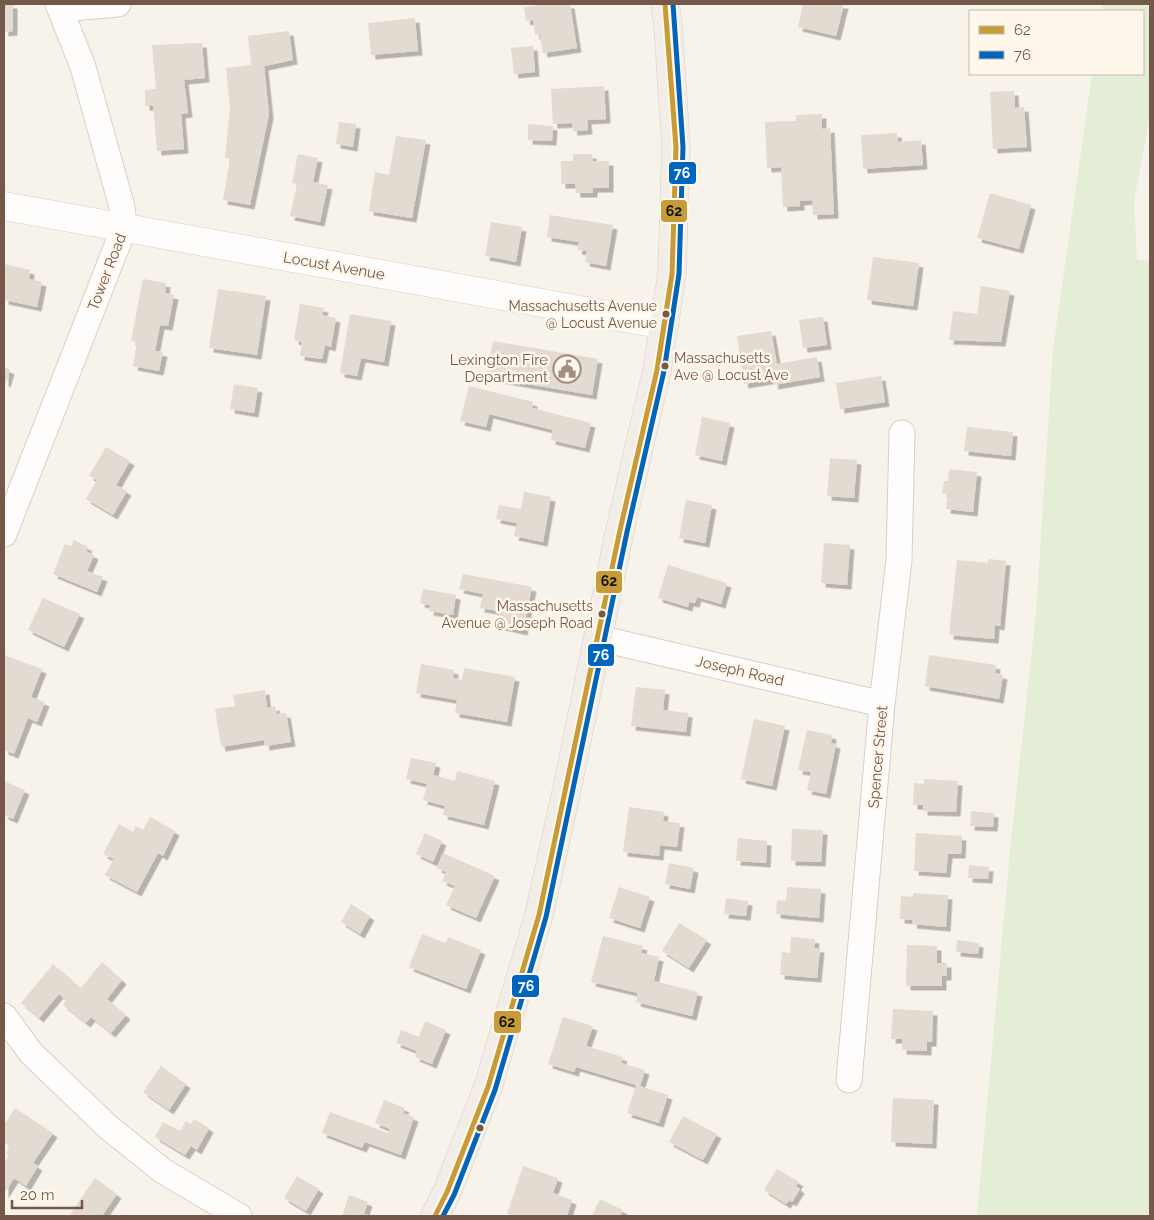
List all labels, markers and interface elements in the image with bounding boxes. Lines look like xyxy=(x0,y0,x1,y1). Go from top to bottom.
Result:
legend xyxy=(969,10,1144,75)
text: 62 xyxy=(1014,21,1031,39)
text: 76 xyxy=(1014,46,1031,64)
line badge: 76 xyxy=(668,161,697,185)
text: 76 xyxy=(674,165,690,181)
line badge: 62 xyxy=(660,199,688,223)
text: 62 xyxy=(666,203,682,219)
street label: Tower Road xyxy=(84,231,130,313)
street label: Locust Avenue xyxy=(282,248,386,284)
place label: Massachusetts Avenue @ Locust Avenue xyxy=(509,298,657,331)
marker: Massachusetts Avenue @ Locust Avenue xyxy=(661,309,671,319)
place label: Massachusetts Ave @ Locust Ave xyxy=(674,350,789,383)
place label: Lexington Fire Department xyxy=(450,351,548,386)
public building icon: Lexington Fire Department xyxy=(552,354,582,384)
marker: Massachusetts Ave @ Locust Ave xyxy=(660,361,670,371)
line badge: 62 xyxy=(595,570,623,594)
text: 62 xyxy=(601,573,617,589)
place label: Massachusetts Avenue @ Joseph Road xyxy=(442,598,593,631)
marker: Massachusetts Avenue @ Joseph Road xyxy=(597,609,607,619)
line badge: 76 xyxy=(587,643,615,667)
text: 76 xyxy=(593,647,609,663)
street label: Joseph Road xyxy=(694,652,786,690)
street label: Spencer Street xyxy=(865,705,891,809)
line badge: 76 xyxy=(511,974,540,998)
text: 76 xyxy=(518,978,534,994)
line badge: 62 xyxy=(493,1010,522,1034)
text: 62 xyxy=(499,1014,515,1030)
unlabelled marker xyxy=(475,1123,485,1133)
scale bar xyxy=(12,1178,82,1210)
text: 20 m xyxy=(20,1186,55,1204)

